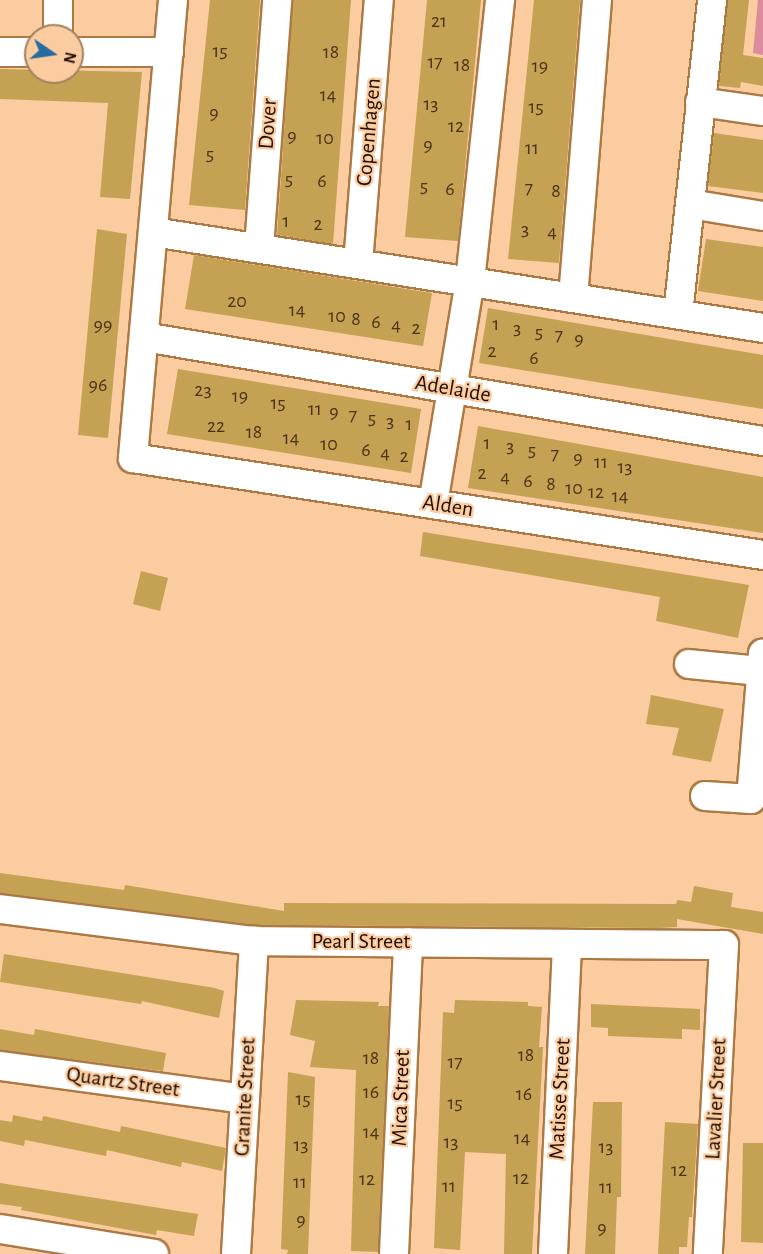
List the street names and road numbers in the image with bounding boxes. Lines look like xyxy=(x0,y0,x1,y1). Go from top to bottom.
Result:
street label: Copenhagen xyxy=(351,77,387,187)
street label: Dover xyxy=(253,98,283,150)
street label: Adelaide xyxy=(413,369,493,409)
street label: Alden xyxy=(421,489,475,523)
street label: Pearl Street xyxy=(312,929,410,955)
street label: Granite Street xyxy=(229,1037,261,1157)
street label: Matisse Street xyxy=(544,1038,576,1160)
street label: Lavalier Street xyxy=(700,1038,732,1160)
street label: Mica Street xyxy=(386,1049,416,1147)
street label: Quartz Street xyxy=(65,1061,181,1103)

